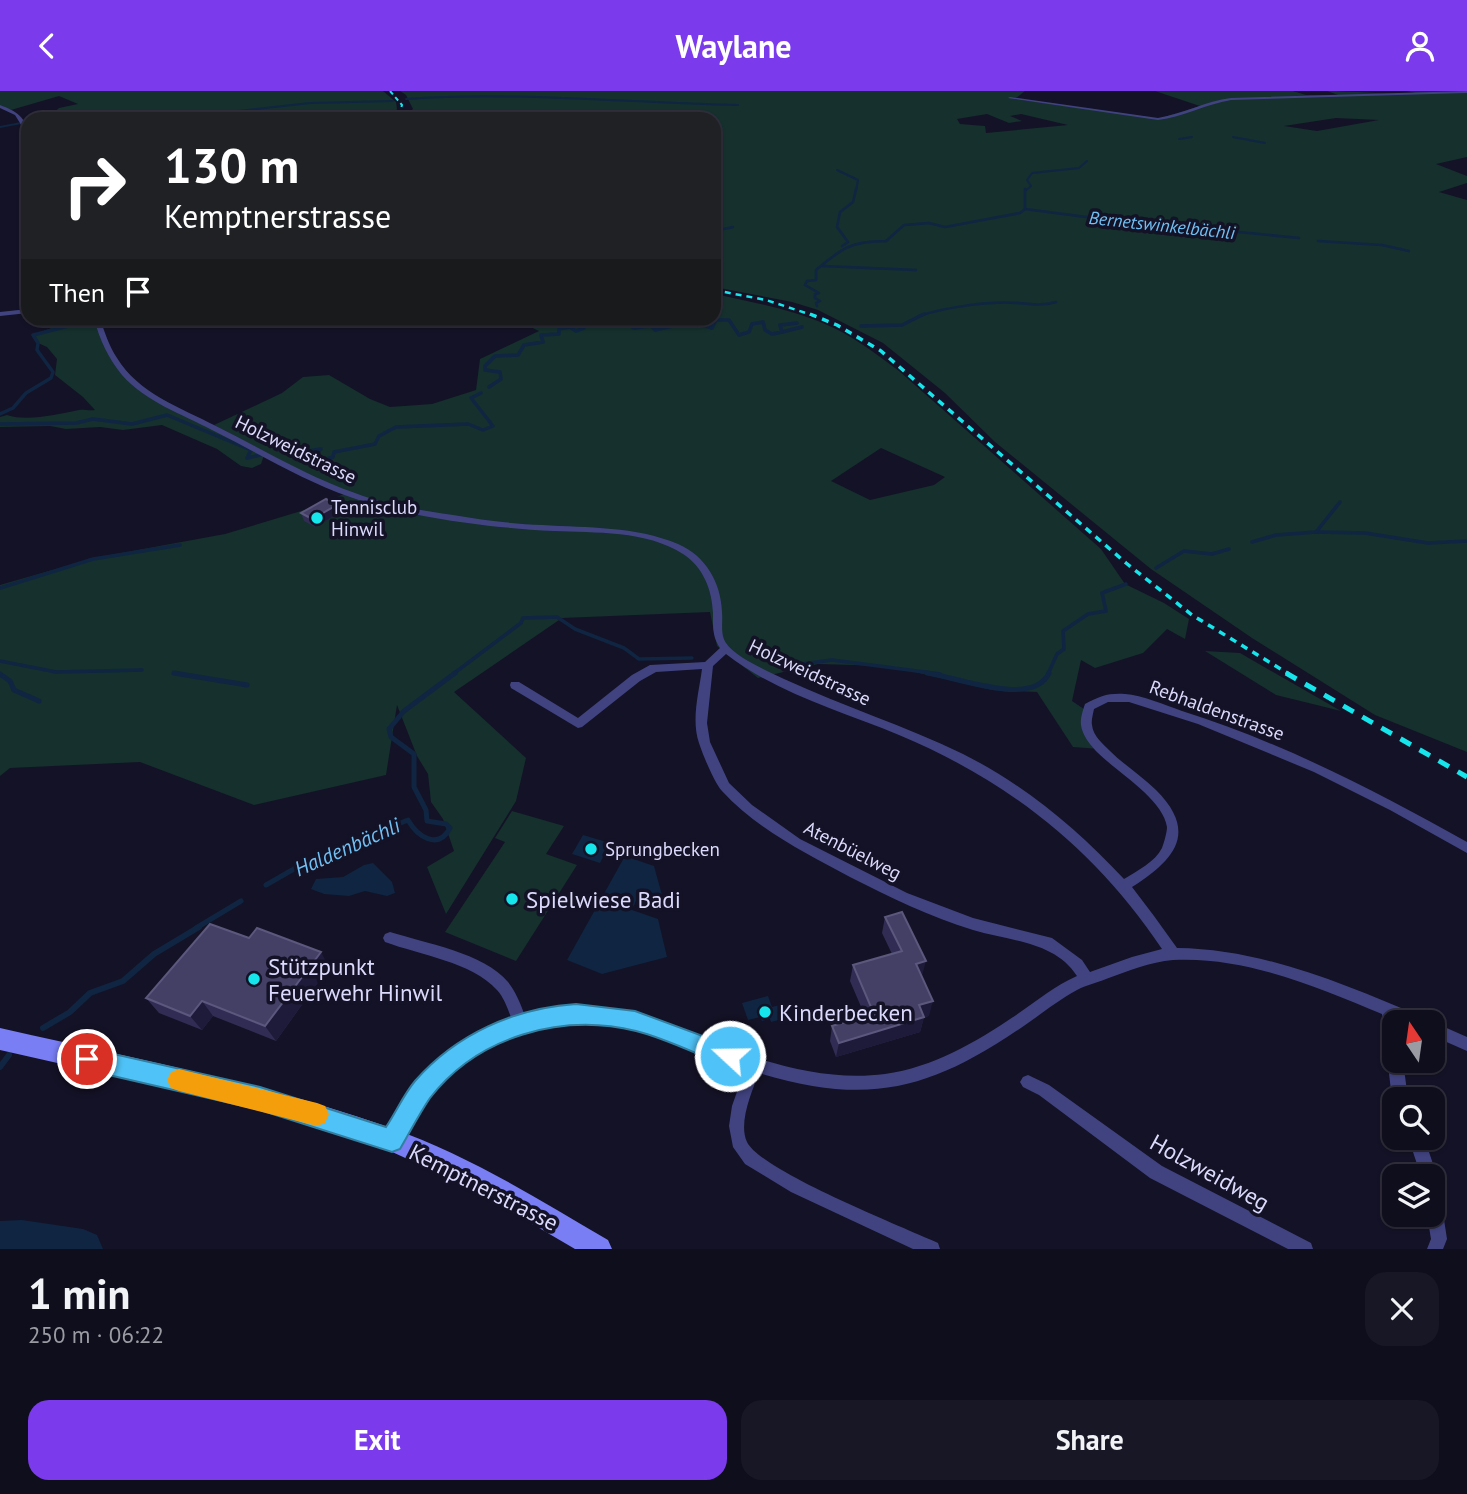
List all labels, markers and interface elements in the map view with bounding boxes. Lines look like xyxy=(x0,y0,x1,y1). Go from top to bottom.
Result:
text: Waylane xyxy=(675,25,792,67)
icon: back xyxy=(28,27,66,65)
icon: person xyxy=(1401,27,1439,65)
text: 130 m xyxy=(164,133,299,197)
icon: right xyxy=(49,140,140,231)
text: Kemptnerstrasse xyxy=(164,195,391,237)
water label: Bernetswinkelbächli xyxy=(1088,206,1238,244)
icon: arrive xyxy=(119,273,157,311)
text: Then xyxy=(49,276,105,309)
street label: Holzweidstrasse xyxy=(232,409,360,489)
place label: Tennisclub Hinwil xyxy=(331,495,417,541)
marker: Tennisclub Hinwil xyxy=(309,510,325,526)
street label: Holzweidstrasse xyxy=(745,633,875,711)
street label: Rebhaldenstrasse xyxy=(1146,674,1288,746)
water label: Haldenbächli xyxy=(290,811,405,882)
street label: Atenbüelweg xyxy=(800,815,906,885)
place label: Sprungbecken xyxy=(605,837,720,861)
marker: Sprungbecken xyxy=(583,841,599,857)
place label: Spielwiese Badi xyxy=(526,885,681,914)
marker: Spielwiese Badi xyxy=(504,891,520,907)
place label: Stützpunkt Feuerwehr Hinwil xyxy=(268,952,443,1007)
marker: Stützpunkt Feuerwehr Hinwil xyxy=(246,971,262,987)
place label: Kinderbecken xyxy=(779,998,913,1027)
marker: Kinderbecken xyxy=(757,1004,773,1020)
north arrow xyxy=(1382,1010,1446,1073)
map controls xyxy=(1382,1010,1445,1227)
position arrow xyxy=(693,1019,767,1093)
pin xyxy=(57,1029,117,1089)
icon: arrive xyxy=(68,1040,106,1078)
button: search xyxy=(1382,1087,1445,1150)
street label: Holzweidweg xyxy=(1145,1127,1275,1217)
street label: Kemptnerstrasse xyxy=(405,1137,563,1237)
button: layers xyxy=(1382,1164,1445,1227)
text: 1 min xyxy=(28,1266,130,1321)
button: close xyxy=(1365,1272,1439,1346)
text: 250 m · 06:22 xyxy=(28,1320,164,1349)
button: Exit xyxy=(28,1400,727,1480)
button: Share xyxy=(741,1400,1439,1480)

